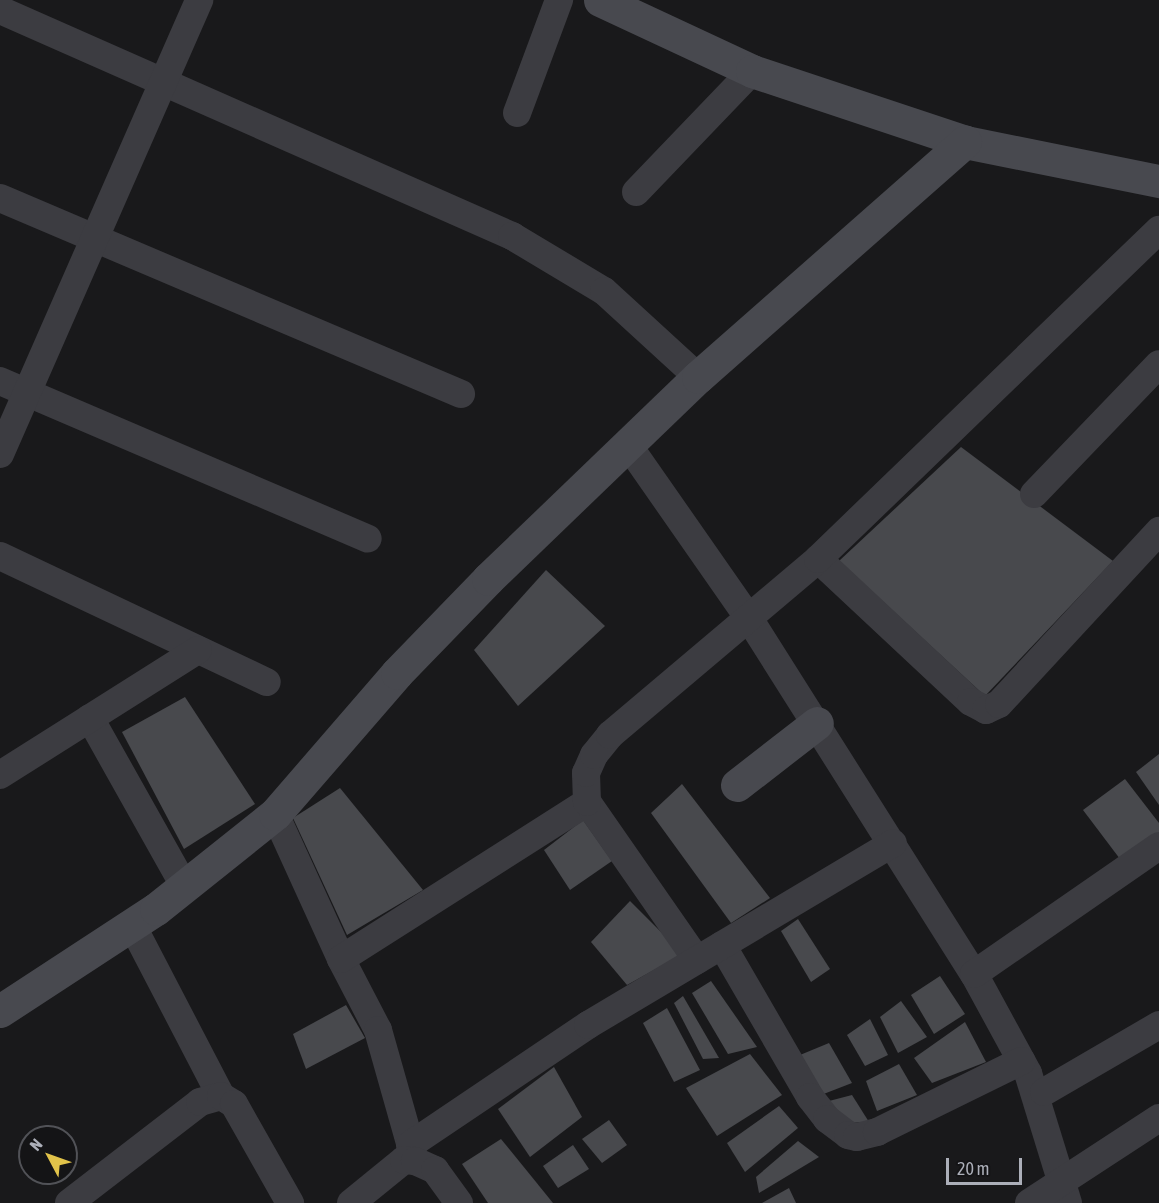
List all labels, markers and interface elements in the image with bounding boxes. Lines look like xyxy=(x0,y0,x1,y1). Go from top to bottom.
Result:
north arrow xyxy=(18,1125,78,1185)
text: N xyxy=(26,1135,46,1154)
scale bar xyxy=(949,1146,1026,1184)
text: 20 m xyxy=(957,1158,989,1179)

